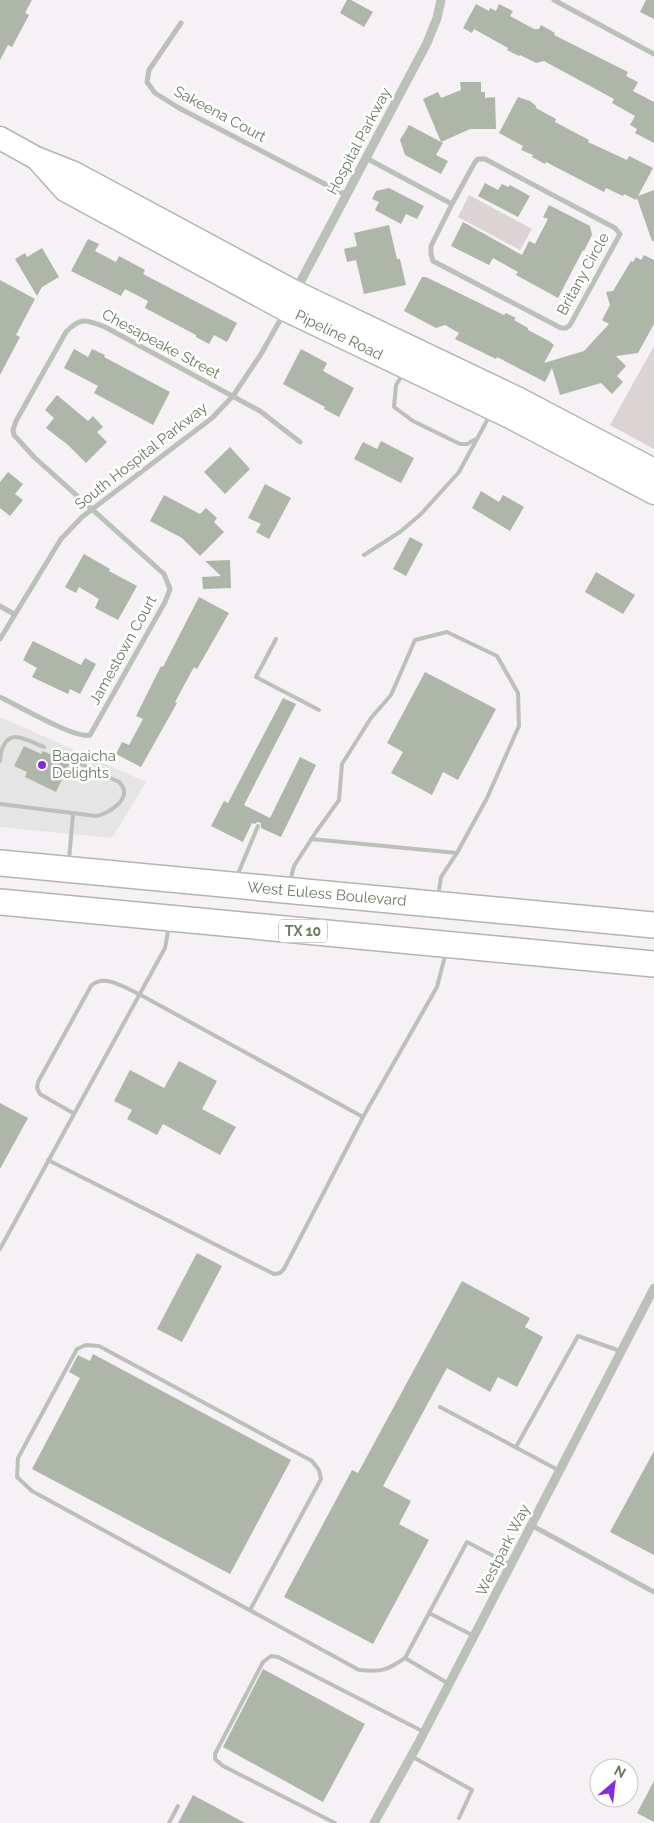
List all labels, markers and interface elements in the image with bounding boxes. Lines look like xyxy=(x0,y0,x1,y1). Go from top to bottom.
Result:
street label: Sakeena Court xyxy=(171,82,269,146)
street label: Hospital Parkway xyxy=(323,84,395,198)
street label: Britany Circle xyxy=(553,229,613,318)
street label: Chesapeake Street xyxy=(99,305,223,383)
street label: Pipeline Road xyxy=(292,306,386,364)
street label: South Hospital Parkway xyxy=(71,399,211,513)
street label: Jamestown Court xyxy=(86,592,160,708)
place label: Bagaicha Delights xyxy=(52,747,116,782)
marker: Bagaicha Delights xyxy=(36,759,48,771)
street label: West Euless Boulevard xyxy=(247,878,407,910)
road number: TX 10 xyxy=(279,919,327,942)
street label: Westpark Way xyxy=(472,1501,534,1599)
north arrow xyxy=(589,1758,639,1808)
text: N xyxy=(612,1762,629,1781)

